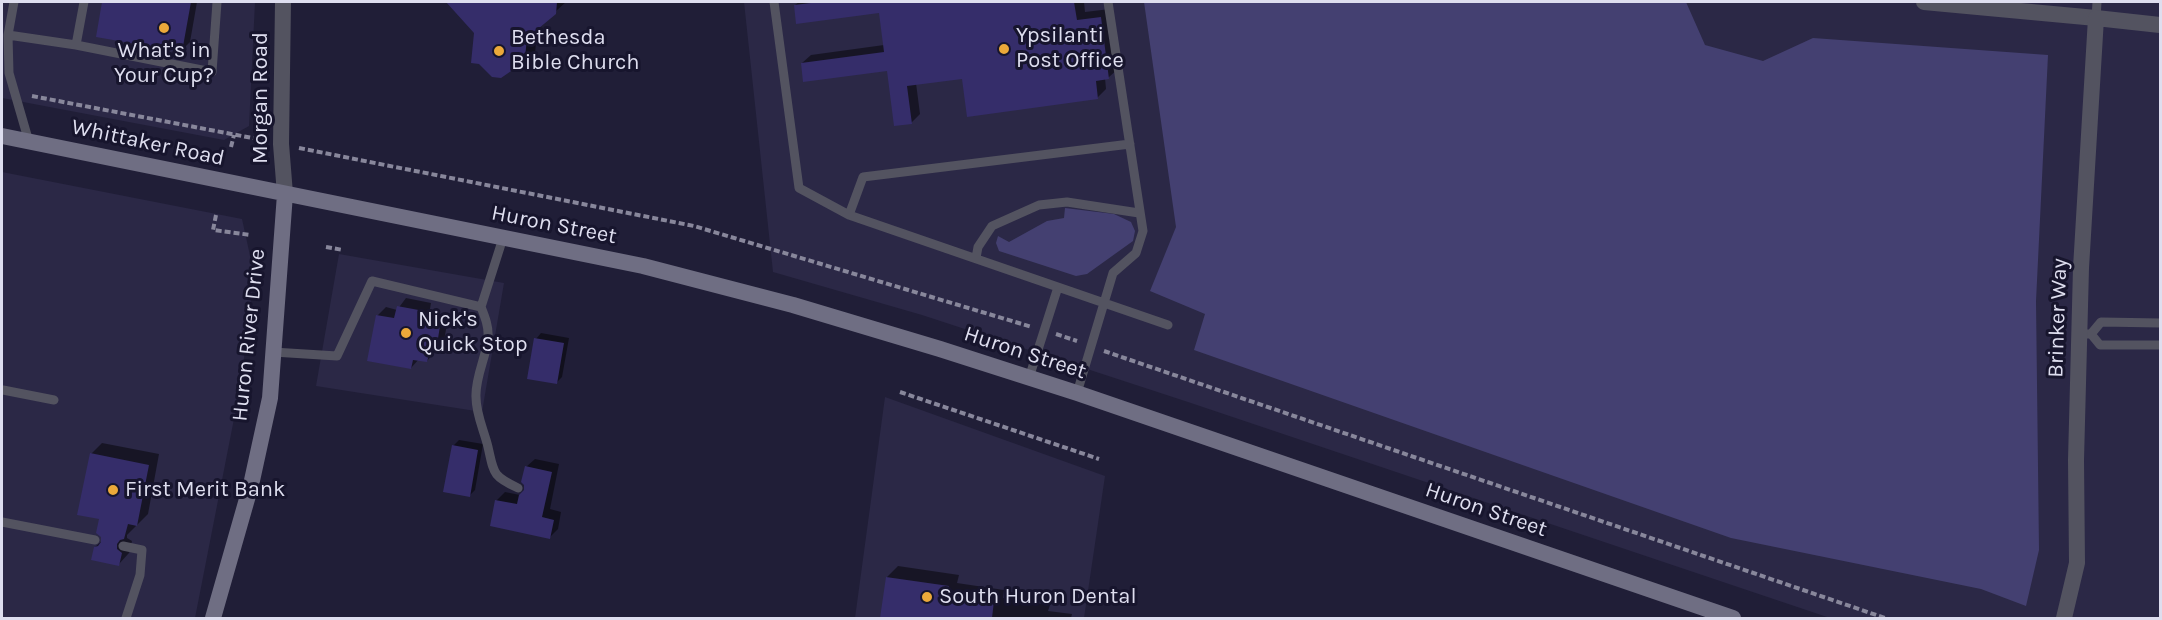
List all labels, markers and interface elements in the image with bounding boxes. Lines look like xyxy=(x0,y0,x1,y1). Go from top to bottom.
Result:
marker: What's in Your Cup? xyxy=(157,21,171,35)
place label: Ypsilanti Post Office xyxy=(1016,23,1124,74)
place label: Bethesda Bible Church xyxy=(511,25,640,76)
street label: Morgan Road xyxy=(248,32,274,164)
place label: What's in Your Cup? xyxy=(114,38,214,90)
marker: Ypsilanti Post Office xyxy=(997,42,1011,56)
marker: Bethesda Bible Church xyxy=(492,44,506,58)
street label: Whittaker Road xyxy=(69,114,227,172)
street label: Huron Street xyxy=(489,200,619,250)
street label: Huron River Drive xyxy=(227,247,271,423)
street label: Brinker Way xyxy=(2043,258,2073,378)
place label: Nick's Quick Stop xyxy=(418,307,528,358)
street label: Huron Street xyxy=(961,321,1089,385)
marker: Nick's Quick Stop xyxy=(399,326,413,340)
place label: First Merit Bank xyxy=(125,477,285,503)
street label: Huron Street xyxy=(1422,477,1550,543)
marker: First Merit Bank xyxy=(106,483,120,497)
place label: South Huron Dental xyxy=(939,584,1137,610)
marker: South Huron Dental xyxy=(920,590,934,604)

